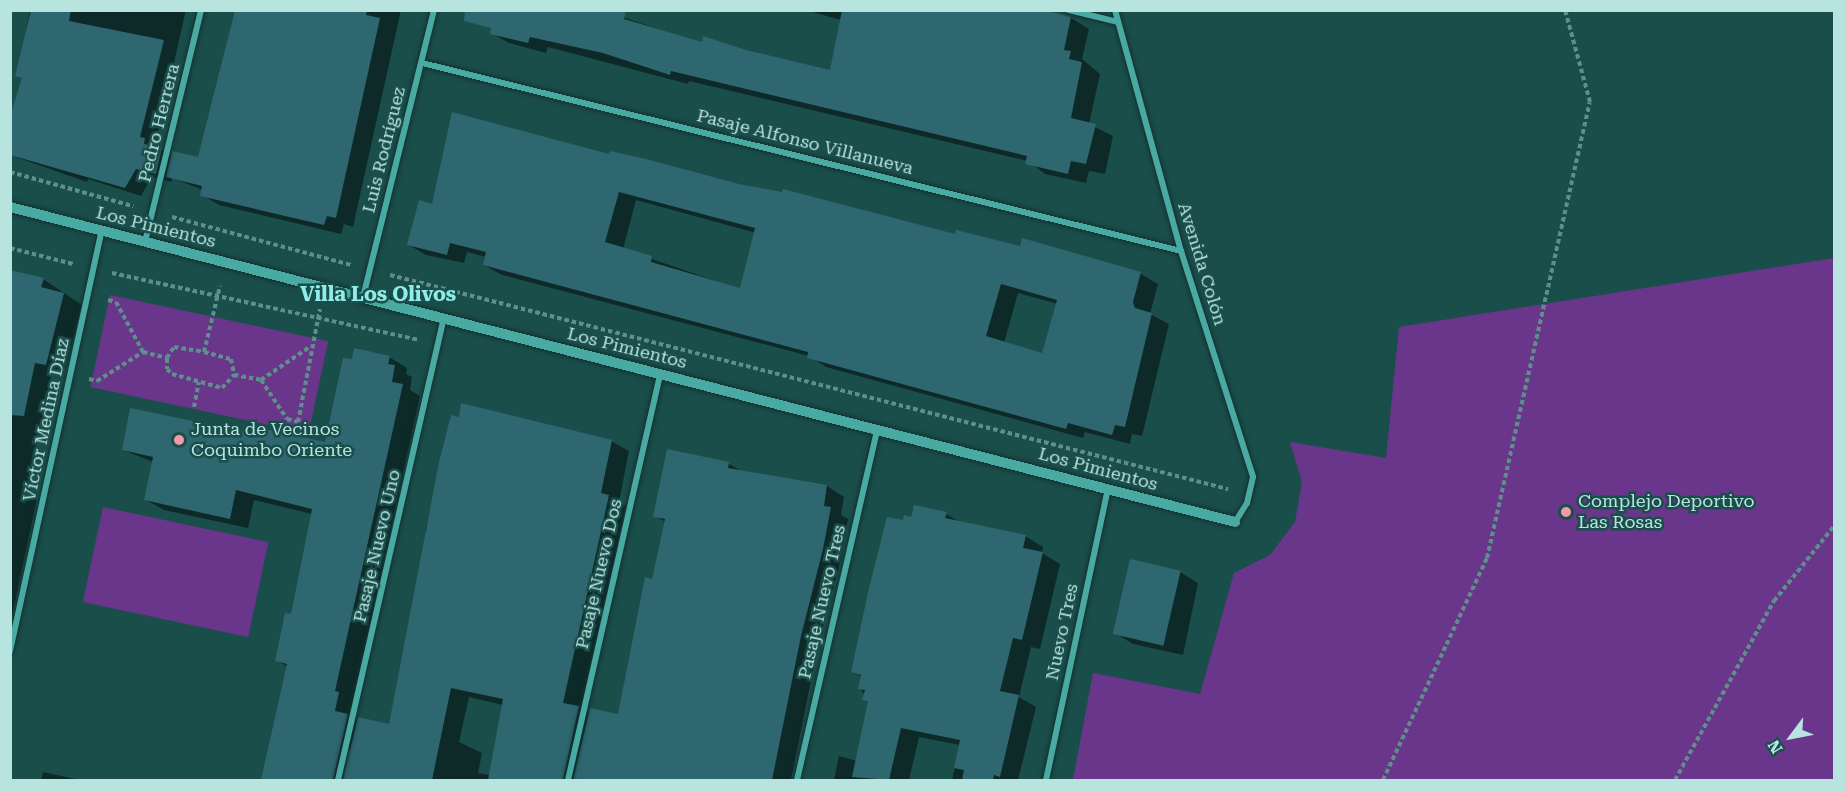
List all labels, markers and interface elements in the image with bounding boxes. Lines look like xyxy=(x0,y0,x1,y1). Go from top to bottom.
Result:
street label: Pedro Herrera xyxy=(134,61,184,185)
street label: Luis Rodríguez xyxy=(358,85,410,215)
street label: Pasaje Alfonso Villanueva xyxy=(695,105,915,179)
street label: Avenida Colón xyxy=(1173,200,1231,328)
street label: Los Pimientos xyxy=(94,202,218,252)
district label: Villa Los Olivos xyxy=(300,282,456,306)
street label: Los Pimientos xyxy=(565,323,689,373)
street label: Víctor Medina Díaz xyxy=(18,337,74,503)
place label: Junta de Vecinos Coquimbo Oriente xyxy=(191,419,352,462)
marker: Junta de Vecinos Coquimbo Oriente xyxy=(172,433,186,447)
street label: Los Pimientos xyxy=(1036,443,1160,495)
street label: Pasaje Nuevo Uno xyxy=(349,467,405,625)
place label: Complejo Deportivo Las Rosas xyxy=(1578,491,1755,534)
street label: Pasaje Nuevo Dos xyxy=(571,497,627,651)
marker: Complejo Deportivo Las Rosas xyxy=(1559,505,1573,519)
street label: Pasaje Nuevo Tres xyxy=(794,523,850,681)
street label: Nuevo Tres xyxy=(1041,582,1083,682)
north arrow xyxy=(1761,707,1821,767)
text: N xyxy=(1764,737,1787,757)

